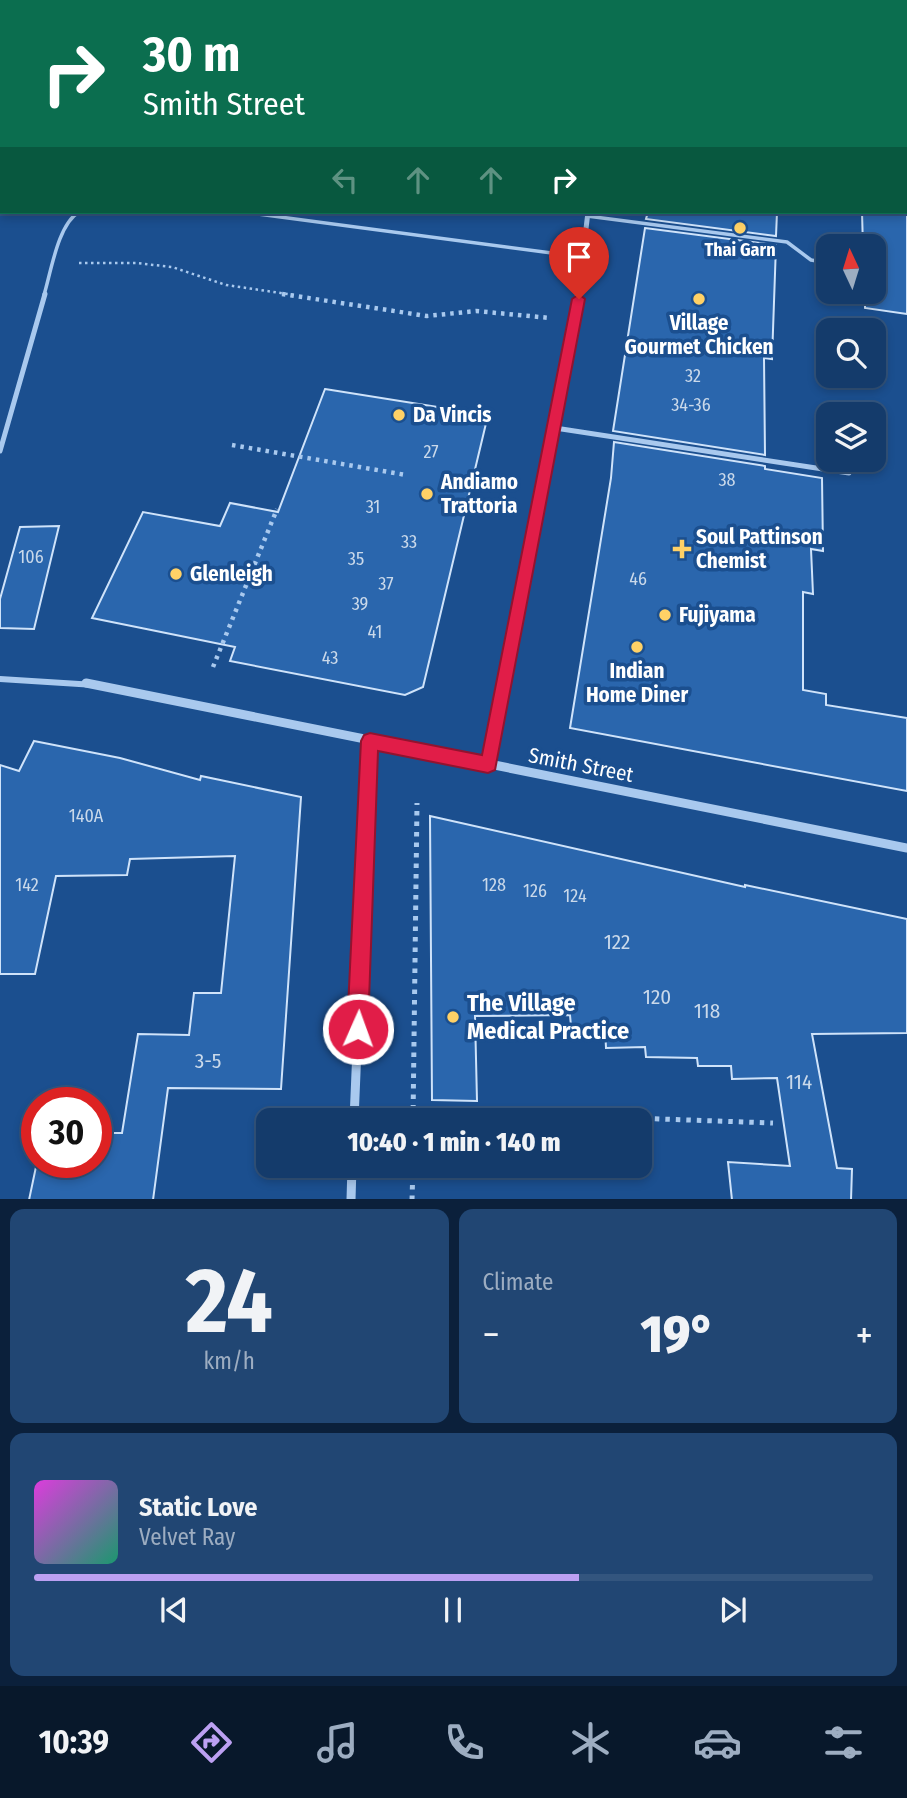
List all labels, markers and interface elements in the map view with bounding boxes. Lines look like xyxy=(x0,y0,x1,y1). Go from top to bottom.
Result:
text: 30 m xyxy=(143,25,241,84)
icon: right xyxy=(28,28,119,119)
text: Smith Street xyxy=(143,85,305,123)
icon: left xyxy=(326,161,364,199)
icon: ahead xyxy=(399,161,437,199)
icon: ahead xyxy=(472,161,510,199)
icon: right xyxy=(545,161,583,199)
marker: Thai Garn xyxy=(732,220,748,236)
pin xyxy=(549,227,609,299)
north arrow xyxy=(816,234,886,304)
map controls xyxy=(816,234,886,472)
icon: arrive xyxy=(560,238,598,276)
place label: Thai Garn xyxy=(704,239,776,261)
marker: Village Gourmet Chicken xyxy=(691,291,707,307)
place label: Village Gourmet Chicken xyxy=(624,310,774,360)
button: search xyxy=(816,318,886,388)
house number: 32 xyxy=(685,365,701,387)
house number: 34-36 xyxy=(671,394,711,416)
place label: Da Vincis xyxy=(413,402,491,428)
button: layers xyxy=(816,402,886,472)
marker: Da Vincis xyxy=(391,407,407,423)
house number: 27 xyxy=(423,441,439,463)
place label: Andiamo Trattoria xyxy=(440,469,518,519)
house number: 38 xyxy=(718,469,736,491)
marker: Andiamo Trattoria xyxy=(419,486,435,502)
house number: 31 xyxy=(366,496,380,518)
place label: Soul Pattinson Chemist xyxy=(696,524,823,574)
house number: 33 xyxy=(401,531,417,553)
marker: Soul Pattinson Chemist xyxy=(674,541,690,557)
house number: 106 xyxy=(18,546,44,568)
house number: 35 xyxy=(348,548,364,570)
place label: Glenleigh xyxy=(190,561,273,587)
marker: Glenleigh xyxy=(168,566,184,582)
house number: 46 xyxy=(629,568,647,590)
house number: 37 xyxy=(378,573,394,595)
house number: 39 xyxy=(352,593,368,615)
place label: Fujiyama xyxy=(679,602,756,628)
marker: Fujiyama xyxy=(657,607,673,623)
house number: 41 xyxy=(368,621,382,643)
marker: Indian Home Diner xyxy=(629,639,645,655)
house number: 43 xyxy=(322,647,338,669)
place label: Indian Home Diner xyxy=(586,658,688,708)
street label: Smith Street xyxy=(526,742,636,788)
house number: 140A xyxy=(69,805,104,827)
house number: 142 xyxy=(15,874,39,896)
house number: 128 xyxy=(482,874,506,896)
house number: 126 xyxy=(523,880,547,902)
house number: 124 xyxy=(563,885,587,907)
house number: 122 xyxy=(604,929,630,955)
house number: 120 xyxy=(643,984,671,1010)
place label: The Village Medical Practice xyxy=(467,989,629,1045)
position arrow xyxy=(321,992,395,1066)
house number: 118 xyxy=(694,998,720,1024)
marker: The Village Medical Practice xyxy=(445,1009,461,1025)
house number: 3-5 xyxy=(195,1048,221,1074)
house number: 114 xyxy=(786,1069,812,1095)
speed limit sign: 30 xyxy=(21,1087,112,1178)
text: 10:40 · 1 min · 140 m xyxy=(347,1127,561,1158)
text: 24 xyxy=(186,1247,273,1356)
text: Climate xyxy=(483,1268,553,1296)
text: 19° xyxy=(641,1303,715,1366)
text: − xyxy=(483,1312,500,1358)
text: + xyxy=(856,1312,873,1358)
text: km/h xyxy=(204,1347,255,1375)
text: Static Love xyxy=(139,1492,257,1523)
text: Velvet Ray xyxy=(139,1523,235,1551)
icon: previous xyxy=(155,1591,193,1629)
icon: pause xyxy=(434,1591,472,1629)
icon: next xyxy=(714,1591,752,1629)
icon: directions xyxy=(187,1718,236,1767)
icon: music xyxy=(313,1718,362,1767)
icon: phone xyxy=(440,1718,489,1767)
icon: climate xyxy=(566,1718,615,1767)
icon: car xyxy=(693,1718,742,1767)
icon: filters xyxy=(819,1718,868,1767)
text: 10:39 xyxy=(39,1723,109,1761)

